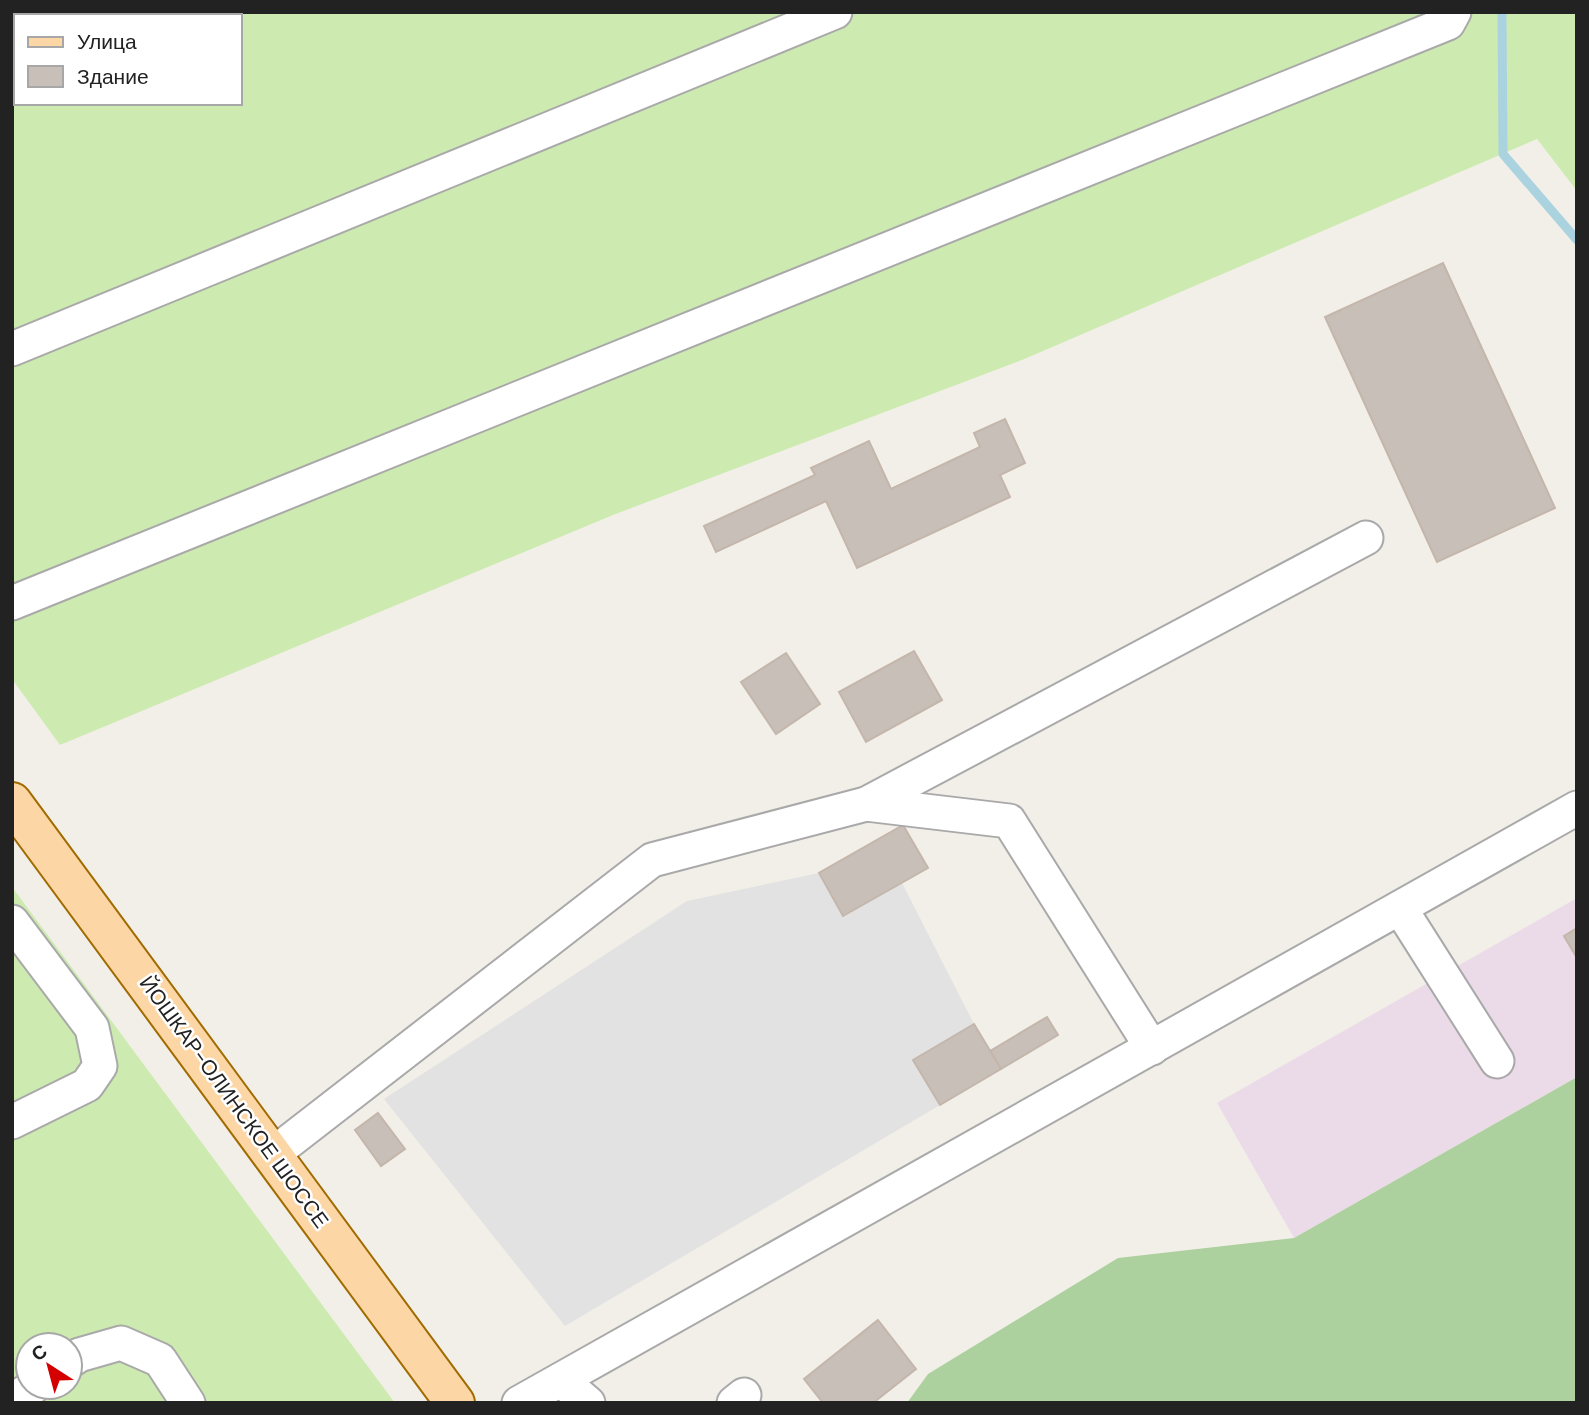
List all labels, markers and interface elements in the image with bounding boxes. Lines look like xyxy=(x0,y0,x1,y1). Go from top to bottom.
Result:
legend xyxy=(14,14,242,105)
text: Улица xyxy=(77,28,137,56)
text: Здание xyxy=(77,63,149,91)
street label: ЙОШКАР-ОЛИНСКОЕ ШОССЕ xyxy=(133,970,335,1234)
north arrow xyxy=(14,1331,84,1401)
text: С xyxy=(26,1338,52,1367)

